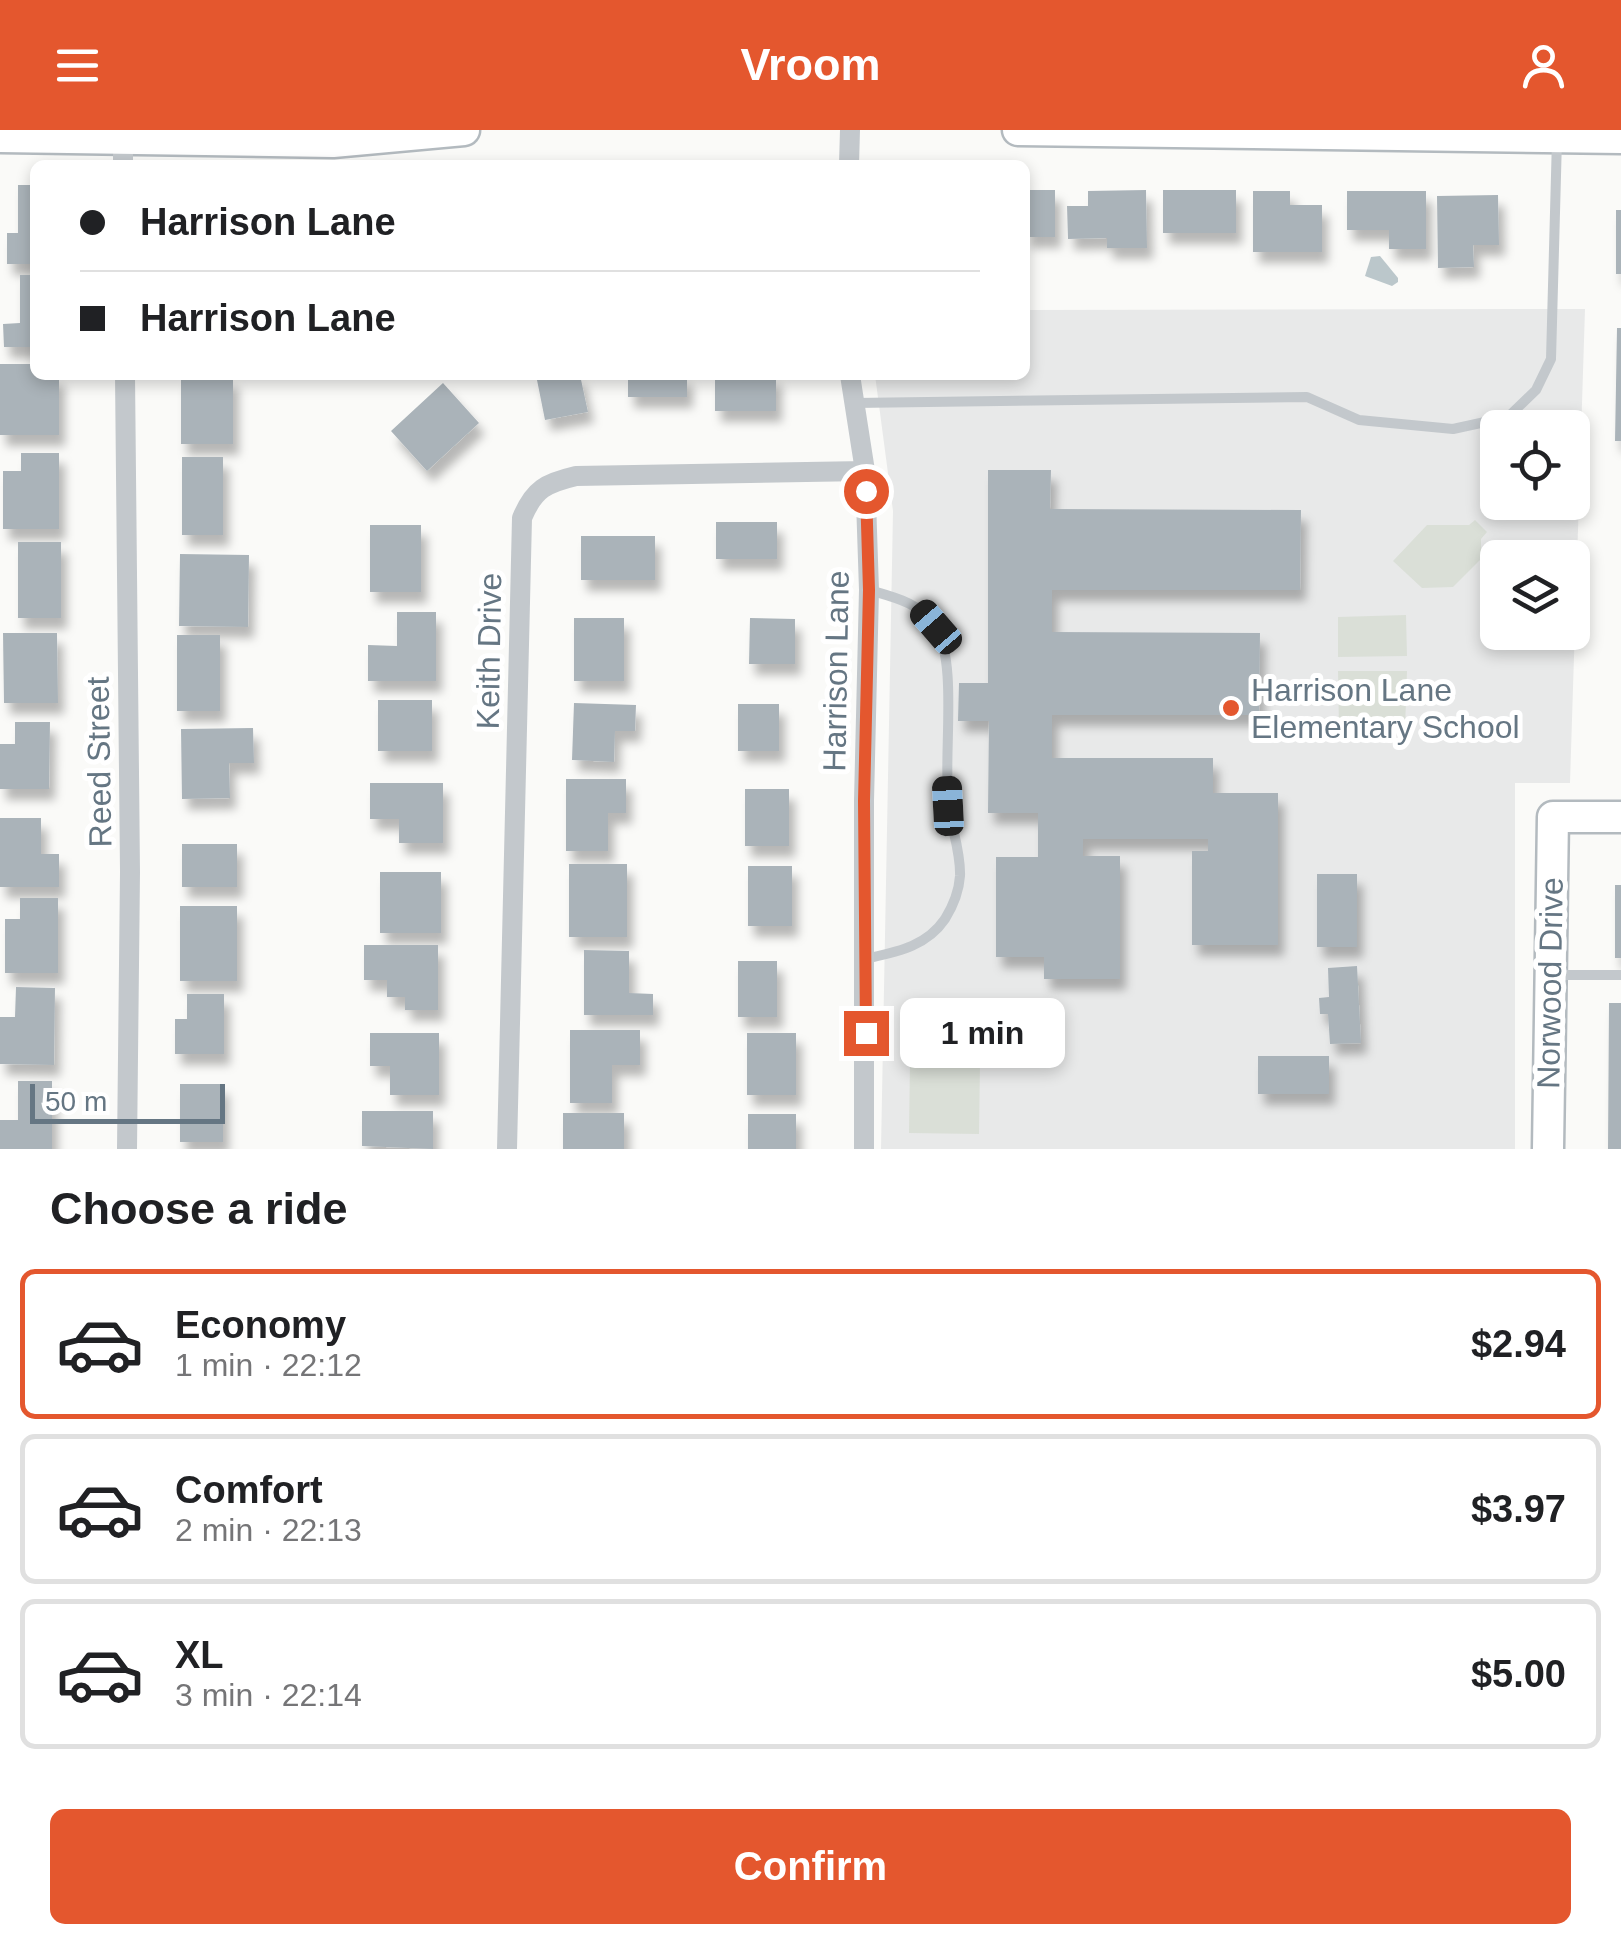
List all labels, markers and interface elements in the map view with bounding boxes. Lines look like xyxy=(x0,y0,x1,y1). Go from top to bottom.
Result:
icon: menu xyxy=(50,38,105,93)
icon: person xyxy=(1516,38,1571,93)
text: Vroom xyxy=(740,39,881,90)
text: Harrison Lane xyxy=(140,201,396,243)
text: Harrison Lane xyxy=(140,297,396,339)
map controls xyxy=(1480,410,1590,650)
button: locate xyxy=(1480,410,1590,520)
route start xyxy=(844,469,889,514)
button: layers xyxy=(1480,540,1590,650)
street label: Harrison Lane xyxy=(816,570,856,772)
street label: Keith Drive xyxy=(470,572,508,730)
car xyxy=(905,595,967,659)
place label: Harrison Lane Elementary School xyxy=(1251,672,1520,745)
street label: Reed Street xyxy=(80,676,118,848)
marker: Harrison Lane Elementary School xyxy=(1220,697,1242,719)
car xyxy=(931,775,965,837)
street label: Norwood Drive xyxy=(1530,877,1570,1089)
callout: 1 min xyxy=(901,998,1066,1068)
route end xyxy=(844,1011,889,1056)
text: 1 min xyxy=(941,1015,1024,1051)
scale bar xyxy=(30,1079,225,1124)
text: 50 m xyxy=(45,1086,107,1117)
text: Choose a ride xyxy=(50,1183,348,1234)
icon: car xyxy=(55,1299,145,1389)
text: Economy xyxy=(175,1304,346,1346)
text: $2.94 xyxy=(1471,1323,1566,1365)
text: 1 min · 22:12 xyxy=(175,1347,362,1383)
icon: car xyxy=(55,1464,145,1554)
text: Comfort xyxy=(175,1469,323,1511)
text: $3.97 xyxy=(1471,1488,1566,1530)
text: 2 min · 22:13 xyxy=(175,1512,362,1548)
icon: car xyxy=(55,1629,145,1719)
text: XL xyxy=(175,1634,224,1676)
text: $5.00 xyxy=(1471,1653,1566,1695)
text: 3 min · 22:14 xyxy=(175,1677,362,1713)
button: Confirm xyxy=(50,1809,1571,1924)

